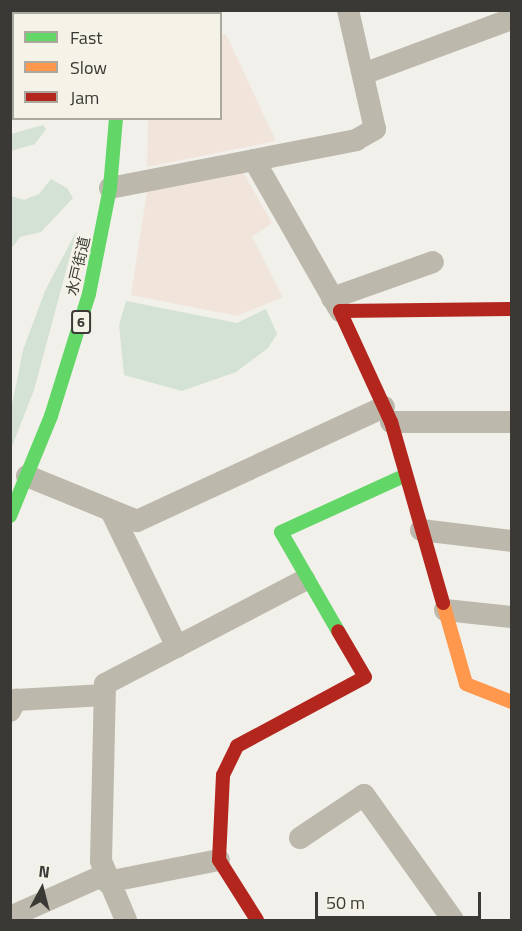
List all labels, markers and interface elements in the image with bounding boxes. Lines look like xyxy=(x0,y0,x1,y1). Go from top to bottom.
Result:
legend xyxy=(12,12,222,120)
text: Fast xyxy=(70,24,103,51)
text: Slow xyxy=(70,54,107,81)
text: Jam xyxy=(70,84,99,111)
street label: 水戸街道 xyxy=(62,235,94,297)
road number: 6 xyxy=(70,311,92,333)
north arrow xyxy=(12,859,72,919)
text: N xyxy=(37,859,51,884)
scale bar xyxy=(318,880,484,918)
text: 50 m xyxy=(326,889,365,916)

